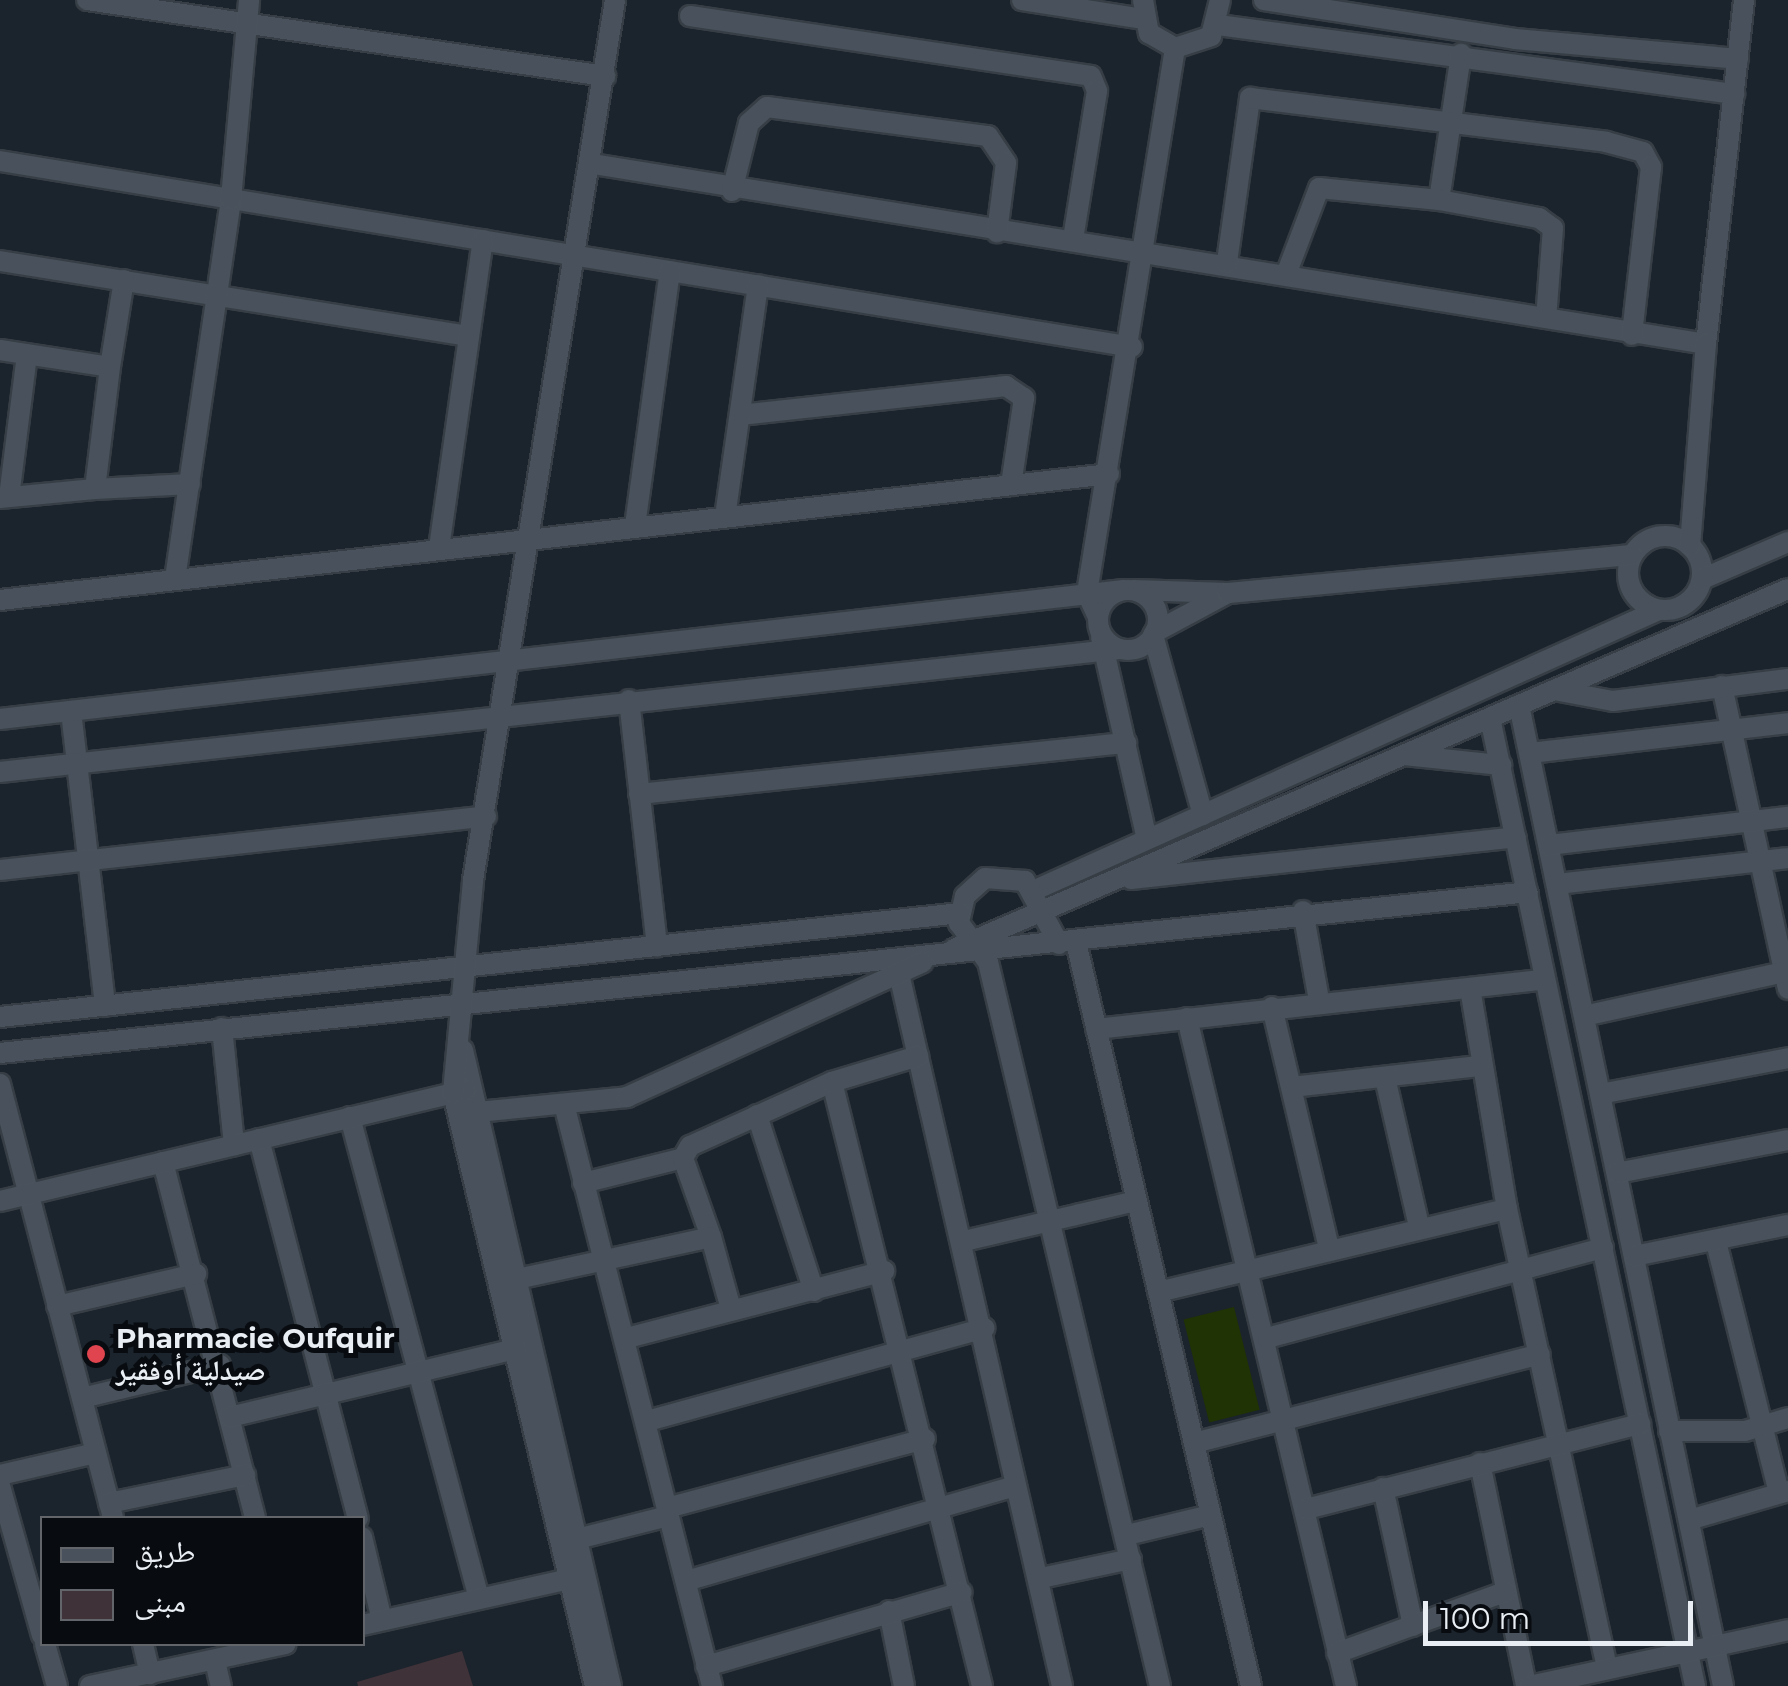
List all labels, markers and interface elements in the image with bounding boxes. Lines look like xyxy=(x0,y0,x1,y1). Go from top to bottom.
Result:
place label: Pharmacie Oufquir صيدلية أوفقير xyxy=(116,1321,395,1387)
marker: Pharmacie Oufquir صيدلية أوفقير xyxy=(85,1343,107,1365)
legend xyxy=(40,1516,365,1646)
text: طريق xyxy=(134,1533,195,1570)
scale bar xyxy=(1428,1581,1698,1643)
text: مبنى xyxy=(134,1583,186,1620)
text: 100 m xyxy=(1440,1600,1530,1637)

